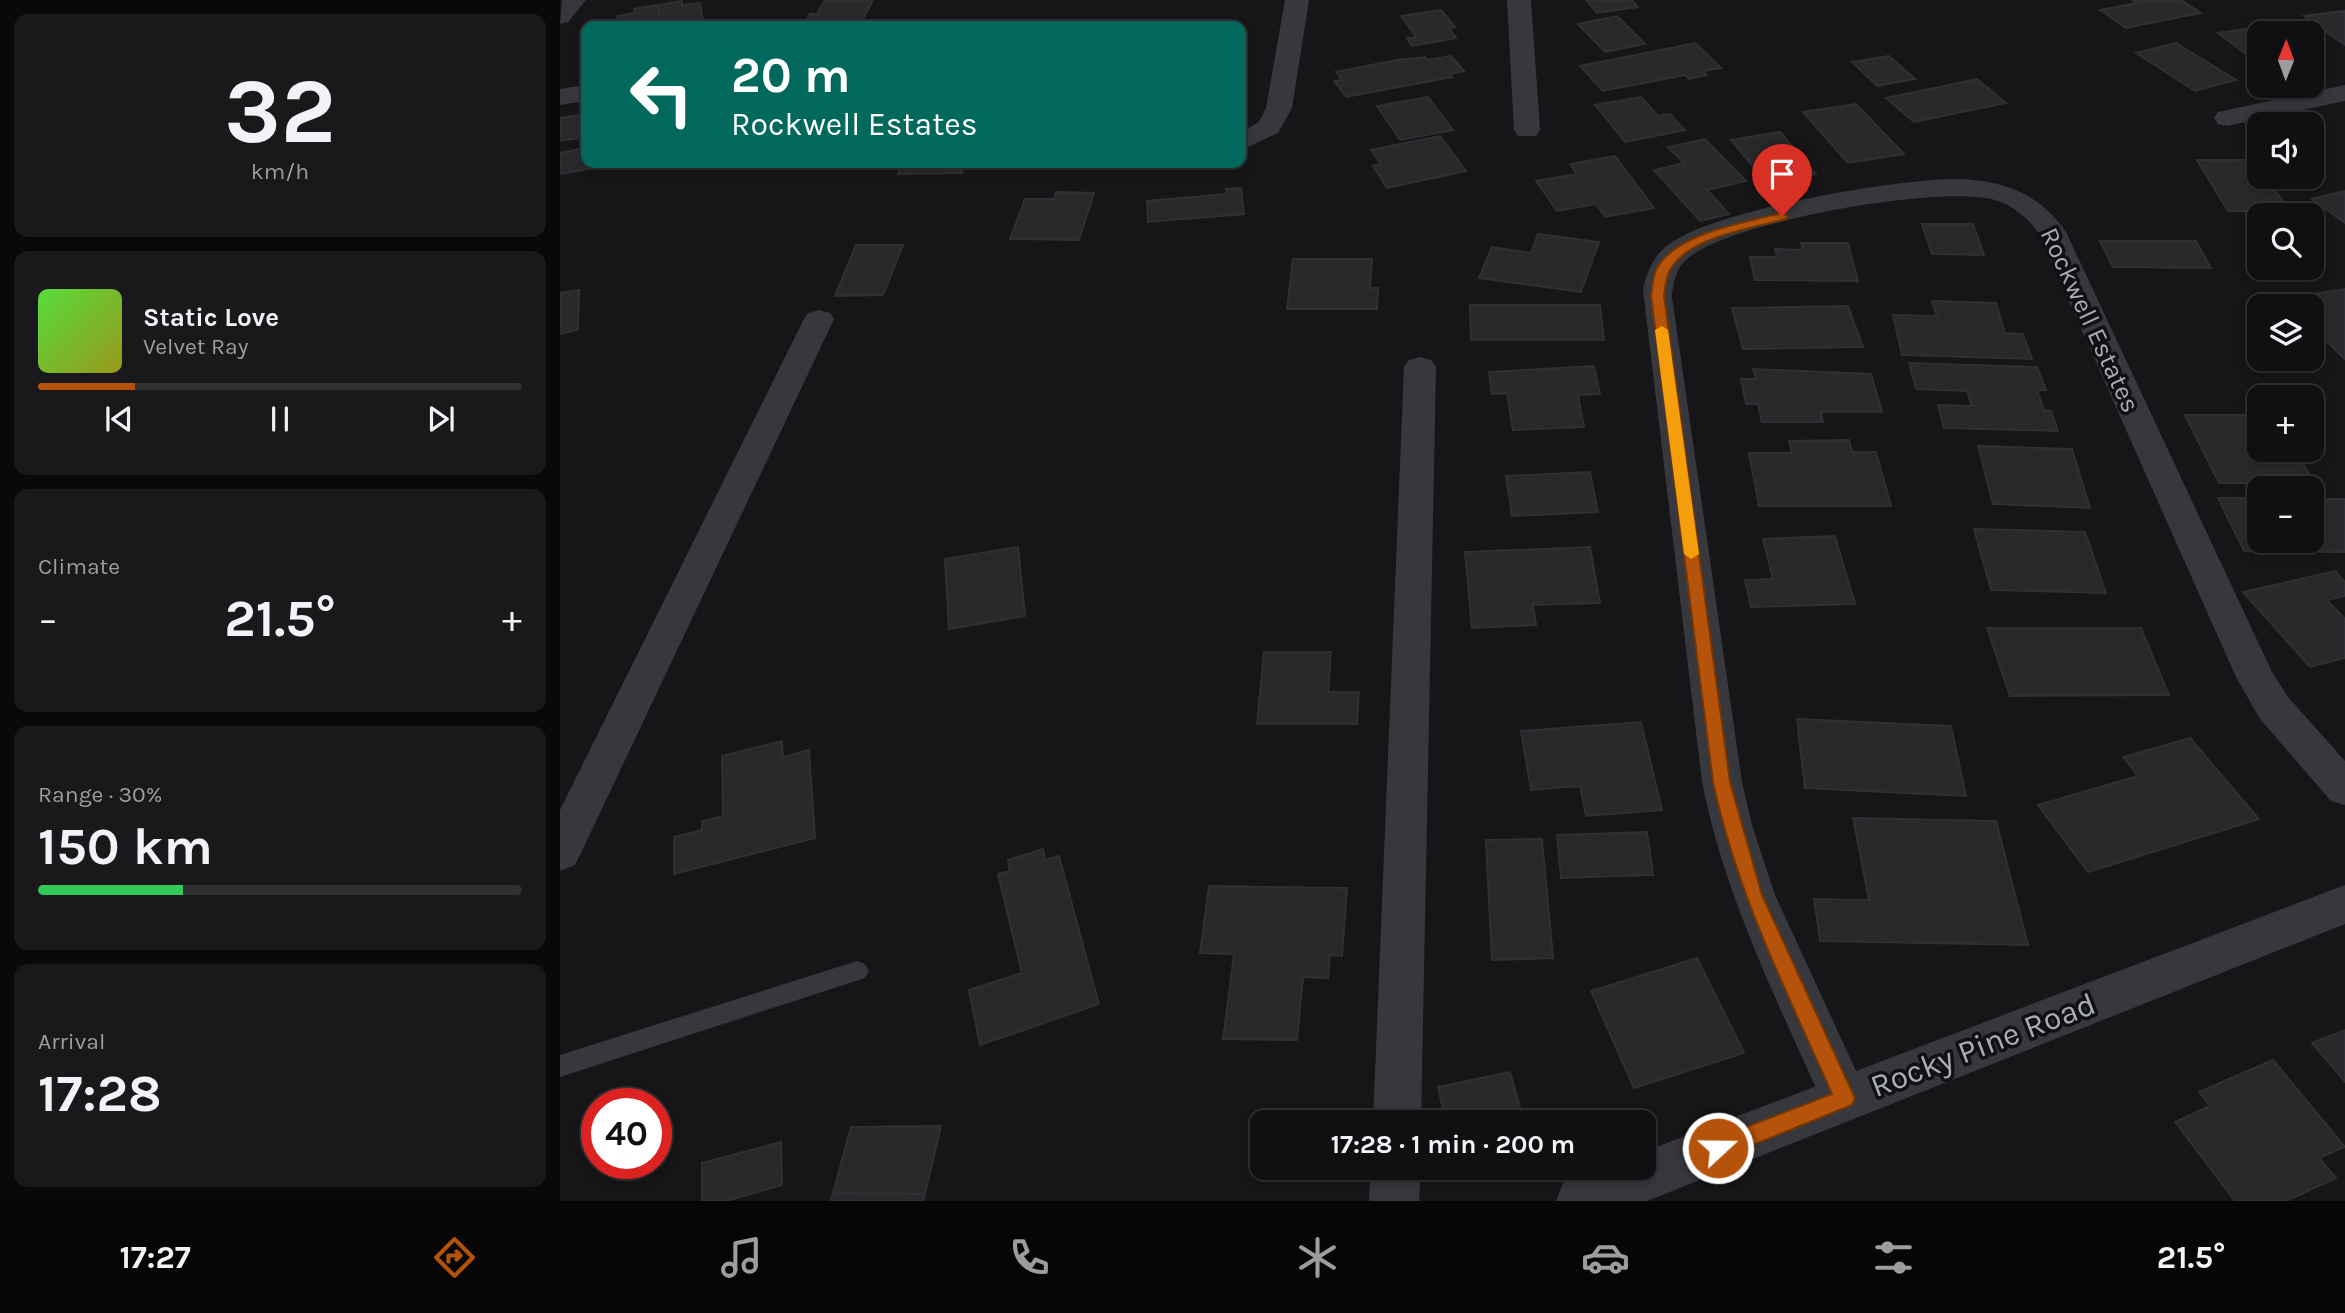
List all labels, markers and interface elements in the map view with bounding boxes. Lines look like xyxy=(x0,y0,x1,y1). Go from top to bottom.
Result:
north arrow xyxy=(2247,21,2324,98)
map controls xyxy=(2247,21,2324,553)
text: 20 m xyxy=(731,47,851,104)
icon: left xyxy=(616,49,707,140)
text: 32 xyxy=(224,59,336,165)
text: Rockwell Estates xyxy=(731,106,978,143)
button: sound xyxy=(2247,112,2324,189)
pin xyxy=(1752,144,1812,216)
icon: arrive xyxy=(1763,155,1801,193)
text: km/h xyxy=(251,158,309,185)
button: search xyxy=(2247,203,2324,280)
street label: Rockwell Estates xyxy=(2034,223,2146,417)
button: layers xyxy=(2247,294,2324,371)
text: Static Love xyxy=(143,302,279,333)
text: Velvet Ray xyxy=(143,333,248,360)
button: + xyxy=(2247,385,2324,462)
icon: previous xyxy=(100,400,138,438)
icon: pause xyxy=(261,400,299,438)
icon: next xyxy=(422,400,460,438)
button: − xyxy=(2247,476,2324,553)
text: Climate xyxy=(38,553,120,580)
text: 21.5° xyxy=(224,588,336,649)
text: − xyxy=(38,597,58,642)
text: + xyxy=(502,597,522,642)
text: Range · 30% xyxy=(38,781,162,808)
text: 150 km xyxy=(38,816,213,877)
street label: Rocky Pine Road xyxy=(1865,985,2101,1105)
text: Arrival xyxy=(38,1028,105,1055)
text: 17:28 xyxy=(38,1063,162,1124)
speed limit sign: 40 xyxy=(581,1088,672,1179)
position arrow xyxy=(1681,1111,1755,1185)
text: 17:28 · 1 min · 200 m xyxy=(1331,1129,1575,1160)
icon: directions xyxy=(430,1233,479,1282)
icon: music xyxy=(717,1233,766,1282)
icon: phone xyxy=(1005,1233,1054,1282)
icon: climate xyxy=(1293,1233,1342,1282)
icon: car xyxy=(1581,1233,1630,1282)
icon: filters xyxy=(1869,1233,1918,1282)
text: 17:27 xyxy=(119,1239,191,1276)
text: 21.5° xyxy=(2157,1239,2226,1276)

